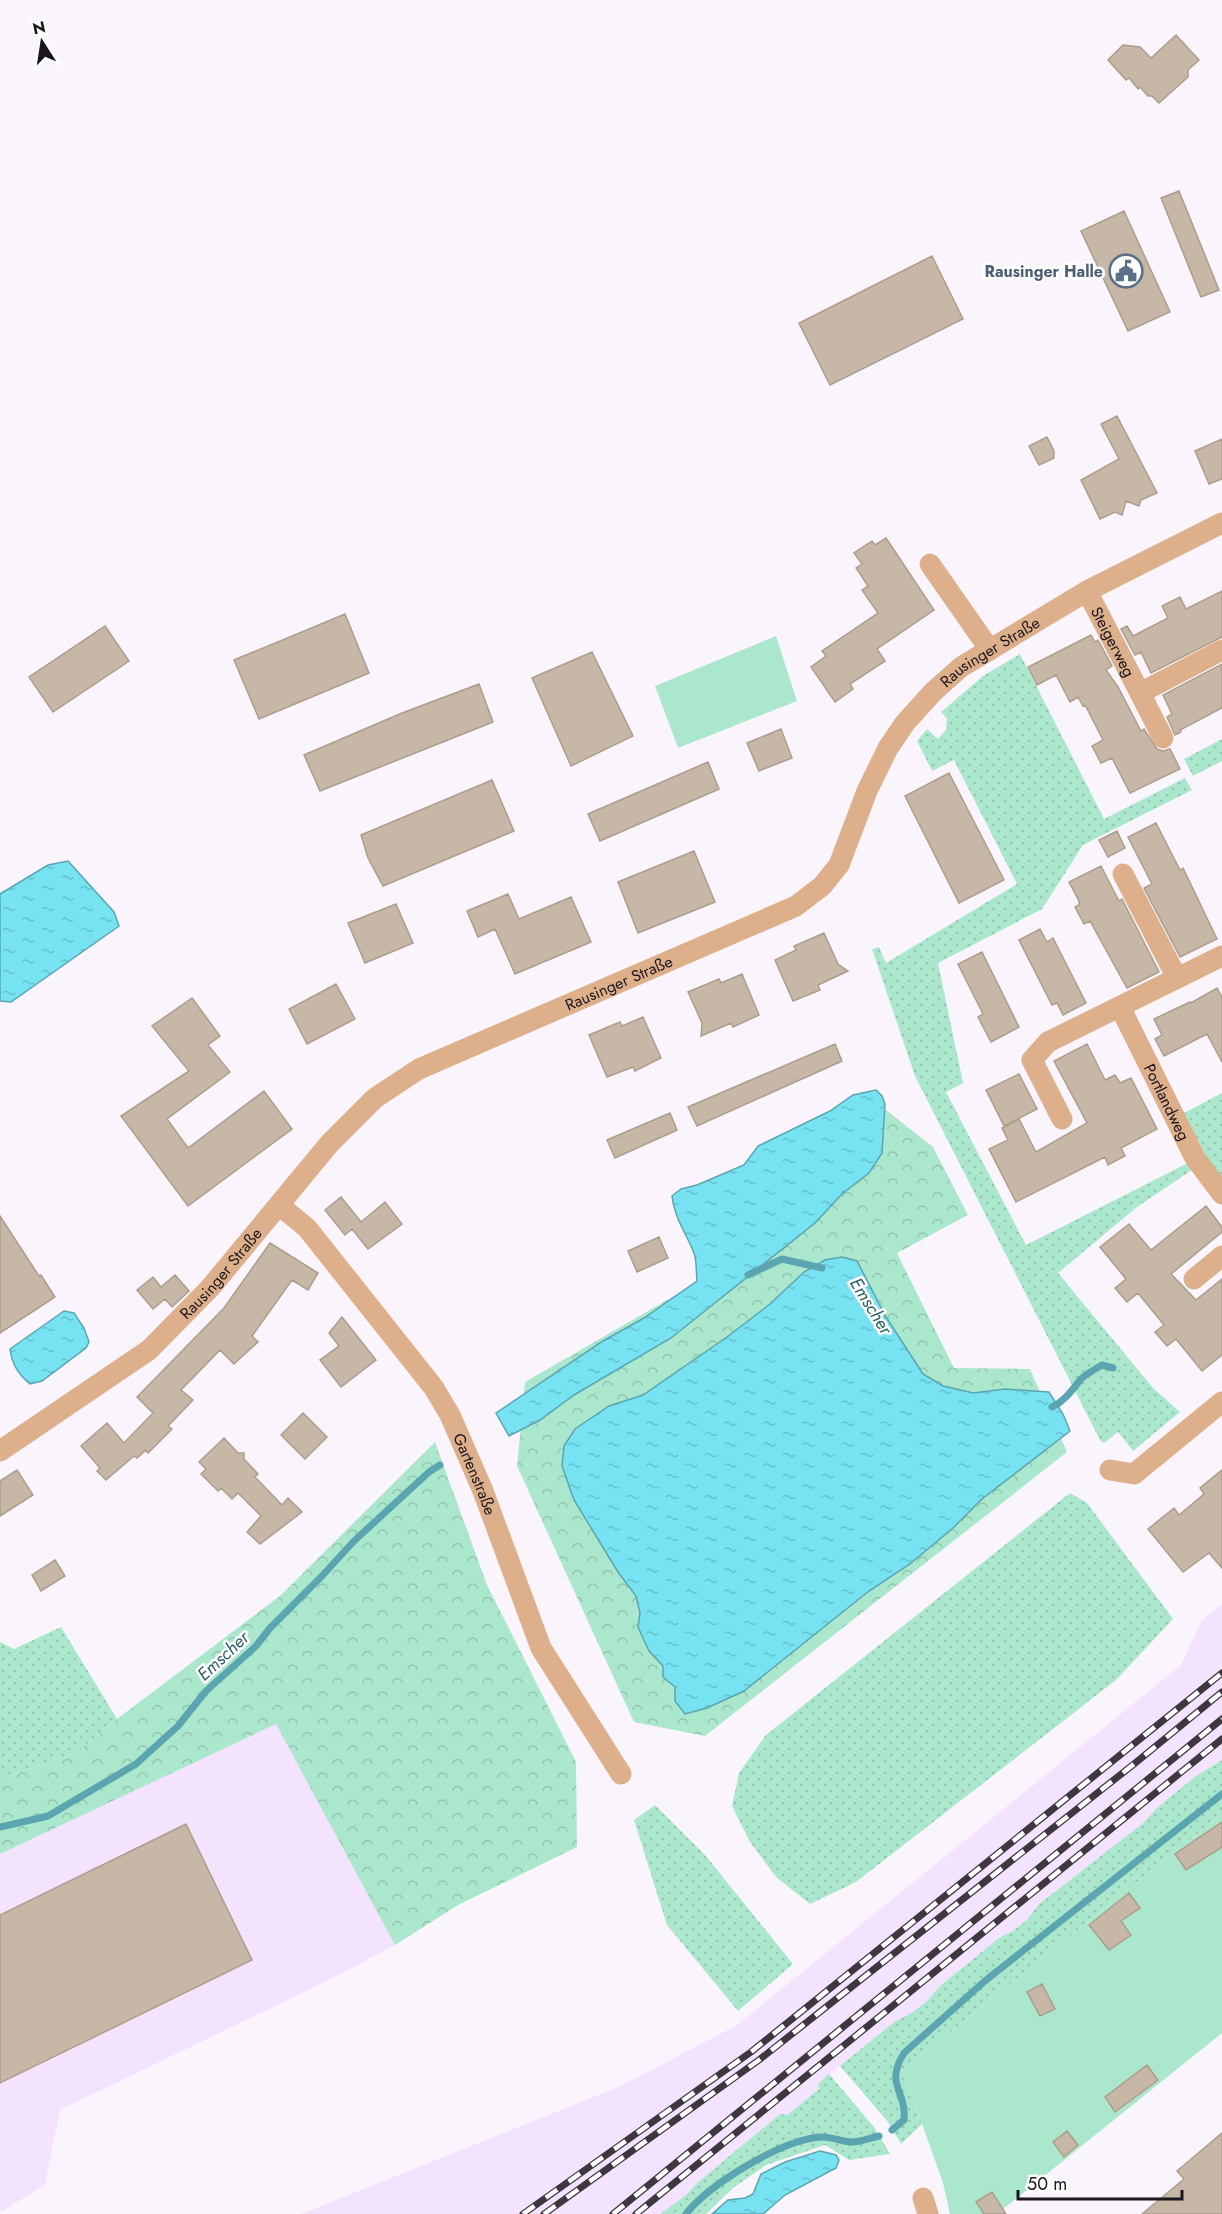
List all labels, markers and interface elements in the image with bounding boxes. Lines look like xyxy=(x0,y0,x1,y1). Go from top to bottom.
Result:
north arrow xyxy=(12,12,72,72)
text: N xyxy=(30,15,48,40)
public building icon: Rausinger Halle xyxy=(1108,253,1144,289)
place label: Rausinger Halle xyxy=(985,260,1103,283)
street label: Steigerweg xyxy=(1085,603,1141,681)
street label: Rausinger Straße xyxy=(935,611,1044,693)
street label: Rausinger Straße xyxy=(561,950,676,1017)
street label: Portlandweg xyxy=(1138,1060,1196,1145)
street label: Rausinger Straße xyxy=(174,1223,267,1325)
water label: Emscher xyxy=(843,1272,899,1340)
street label: Gartenstraße xyxy=(447,1430,502,1518)
water label: Emscher xyxy=(191,1624,256,1687)
scale bar xyxy=(1018,2163,1182,2201)
text: 50 m xyxy=(1027,2171,1067,2197)

